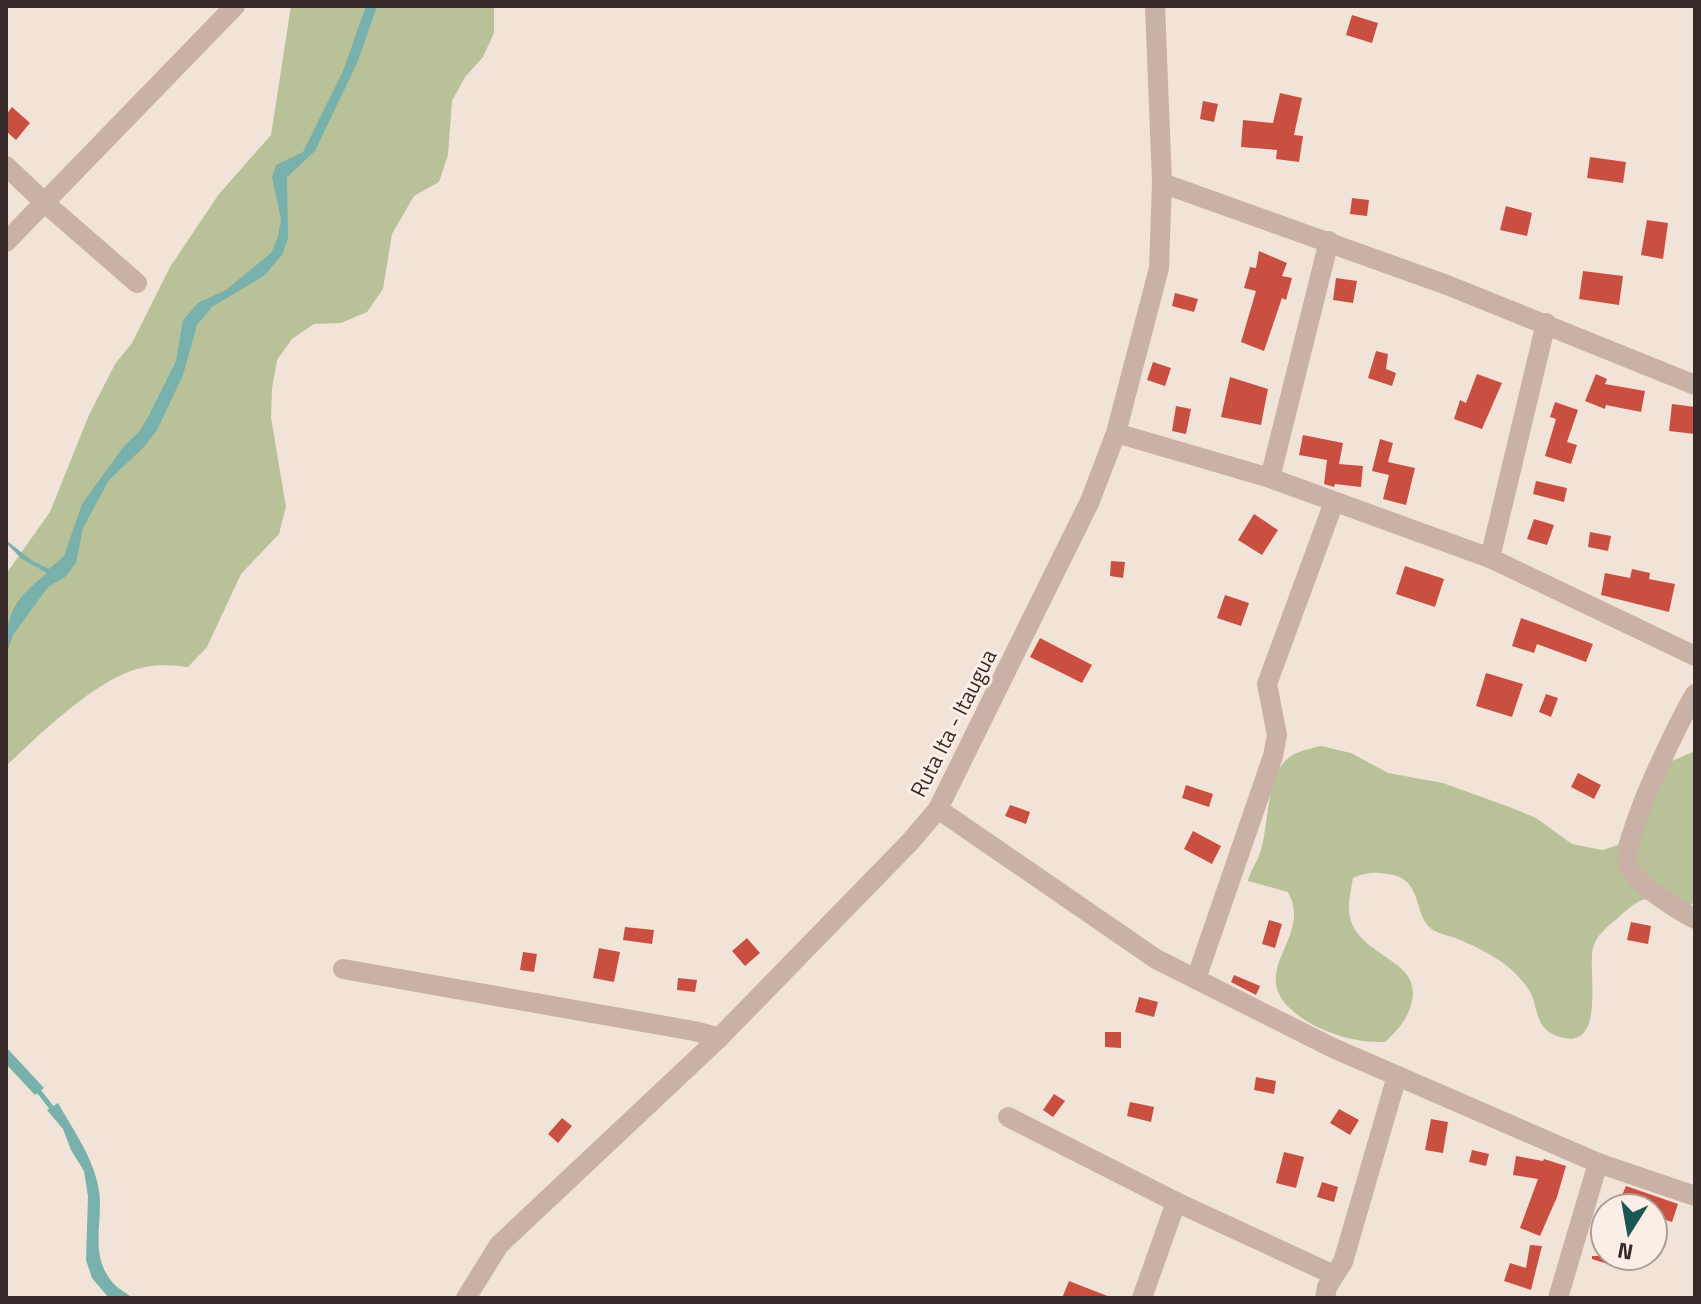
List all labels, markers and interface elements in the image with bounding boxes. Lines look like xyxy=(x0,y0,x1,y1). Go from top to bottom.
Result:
street label: Ruta Ita - Itaugua xyxy=(901,643,1005,803)
north arrow xyxy=(1589,1192,1669,1272)
text: N xyxy=(1614,1233,1636,1270)

